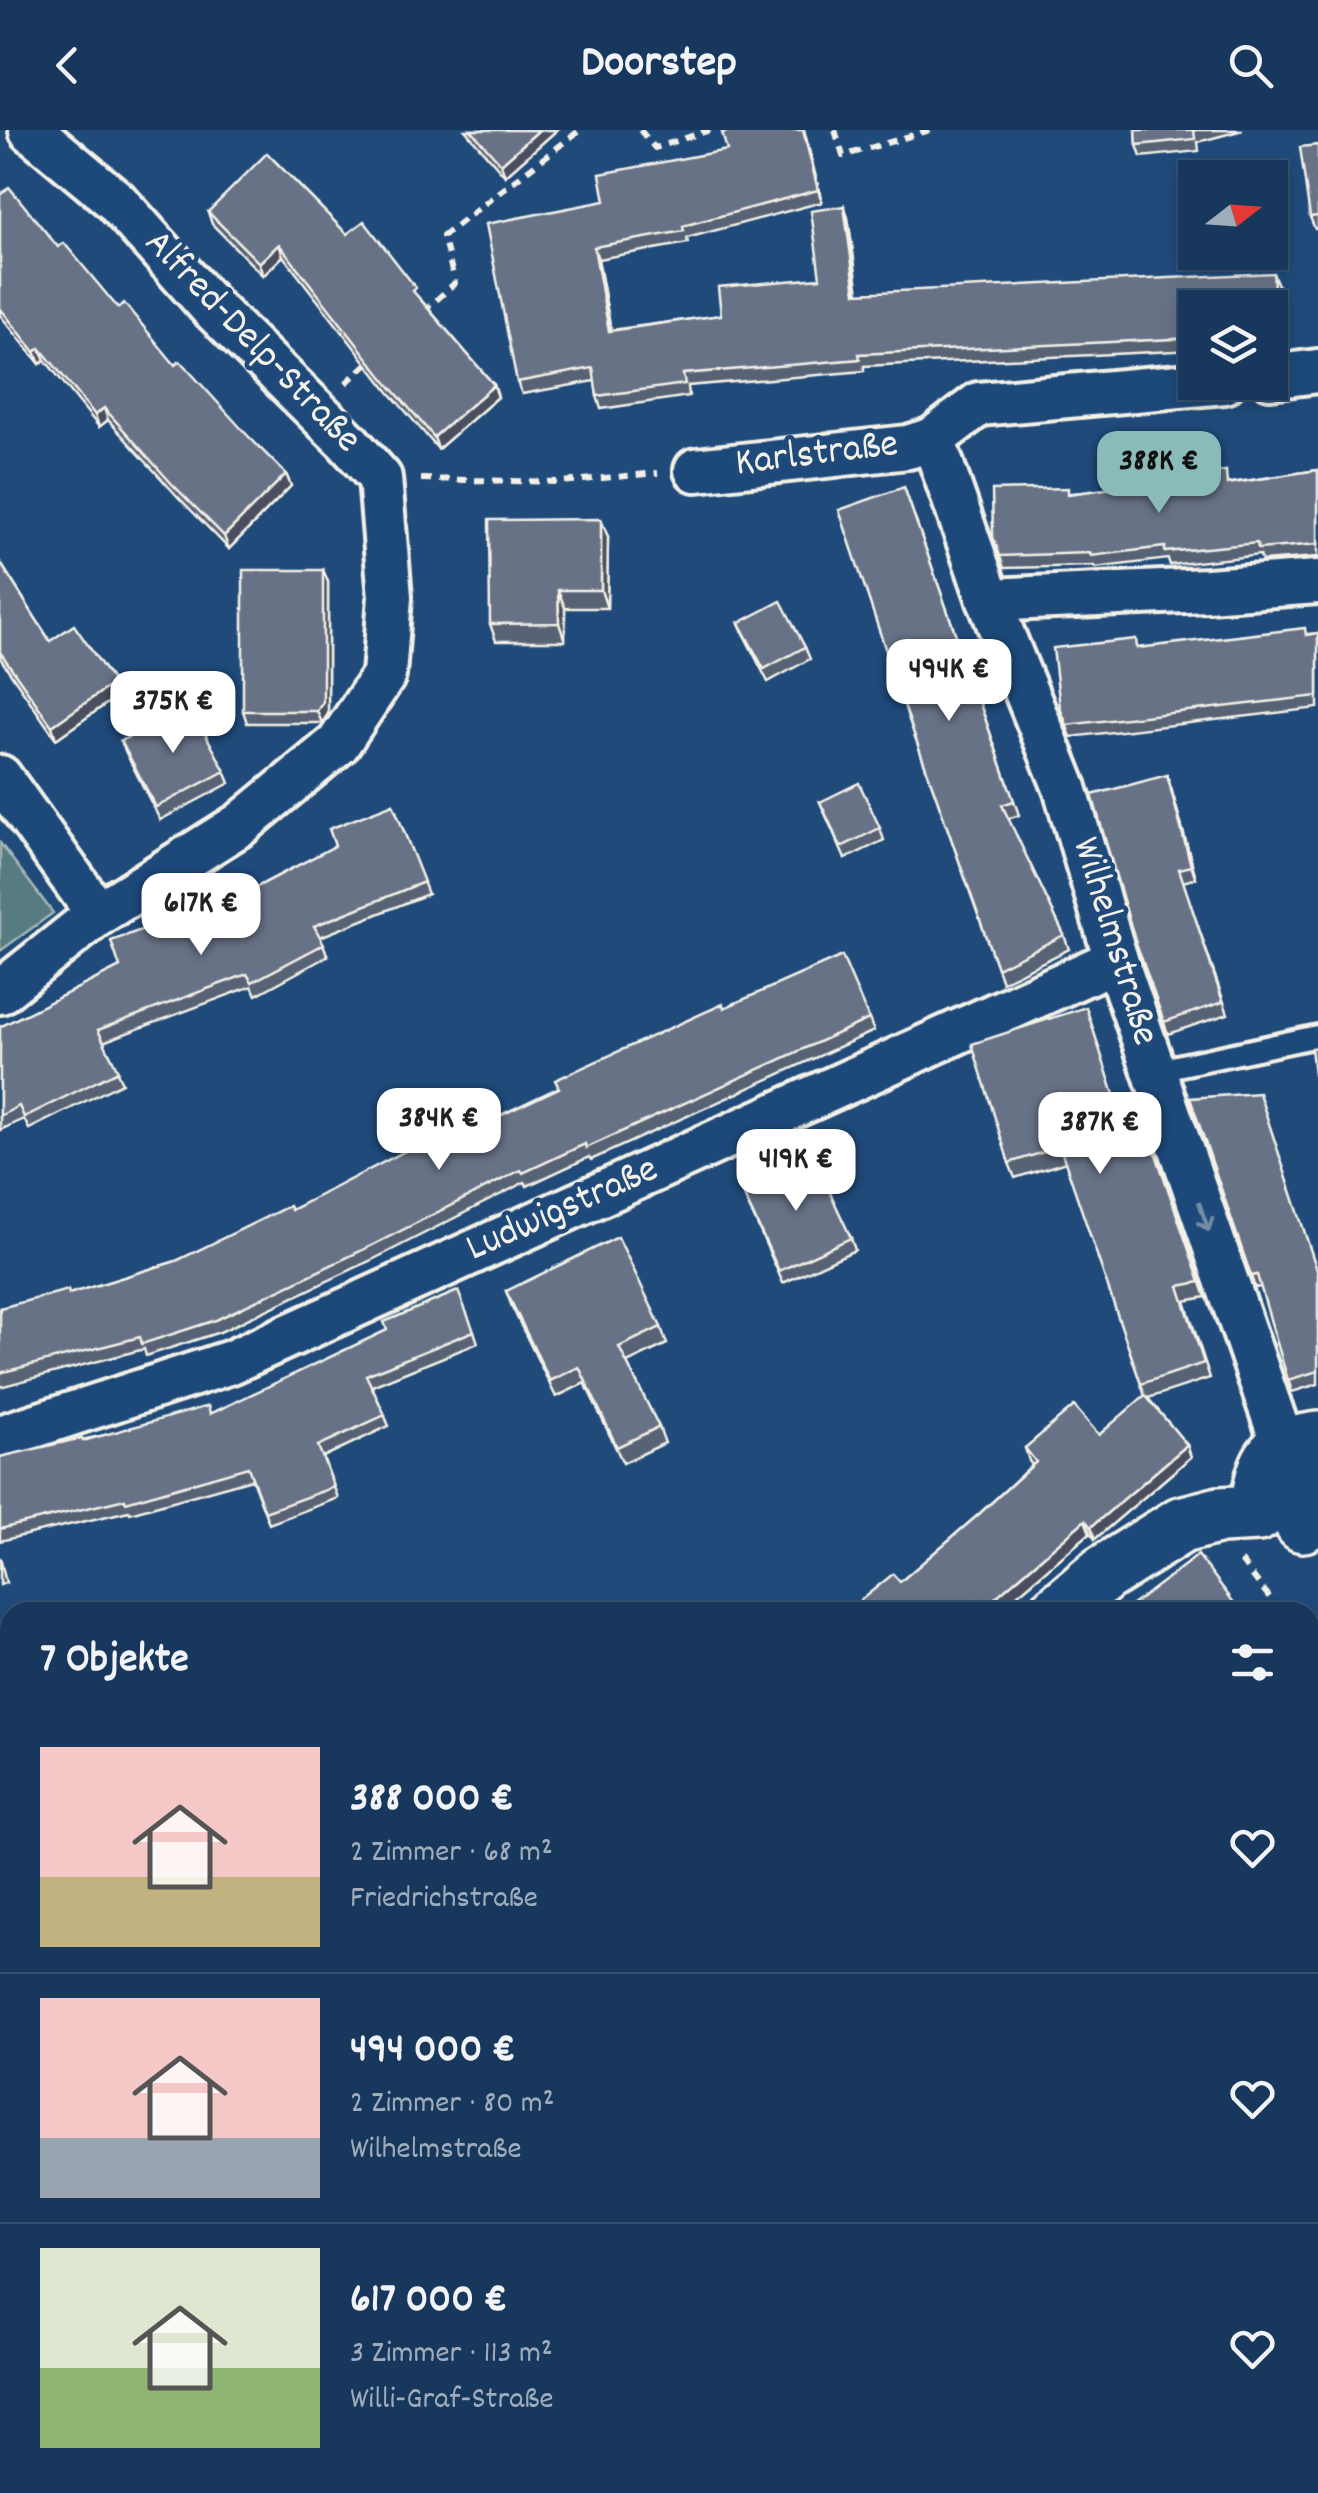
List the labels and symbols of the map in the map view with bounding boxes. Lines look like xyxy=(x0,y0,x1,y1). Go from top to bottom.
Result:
north arrow xyxy=(1178,160,1288,270)
street label: Alfred-Delp-Straße xyxy=(129,218,373,468)
street label: Karlstraße xyxy=(732,418,902,494)
pin: 388K € xyxy=(1078,431,1240,516)
pin: 494K € xyxy=(868,639,1030,724)
pin: 375K € xyxy=(92,671,254,756)
street label: Wilhelmstraße xyxy=(1054,831,1172,1053)
pin: 617K € xyxy=(120,873,282,958)
pin: 384K € xyxy=(358,1088,520,1173)
pin: 387K € xyxy=(1019,1092,1181,1177)
pin: 419K € xyxy=(715,1129,877,1214)
street label: Ludwigstraße xyxy=(458,1143,668,1279)
one-way arrow xyxy=(1197,1201,1215,1233)

